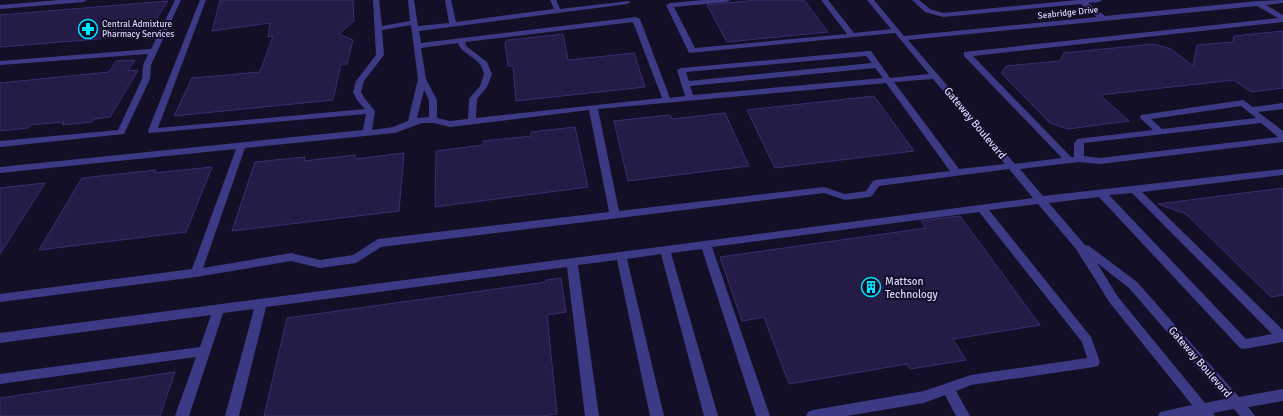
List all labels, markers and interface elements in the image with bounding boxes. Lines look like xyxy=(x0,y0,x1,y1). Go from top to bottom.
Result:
street label: Seabridge Drive xyxy=(1037,4,1099,22)
pharmacy icon: Central Admixture Pharmacy Services xyxy=(77,18,99,40)
place label: Central Admixture Pharmacy Services xyxy=(102,19,174,40)
street label: Gateway Boulevard xyxy=(941,84,1009,162)
place label: Mattson Technology xyxy=(885,275,939,301)
building icon: Mattson Technology xyxy=(860,276,882,298)
street label: Gateway Boulevard xyxy=(1166,324,1234,400)

